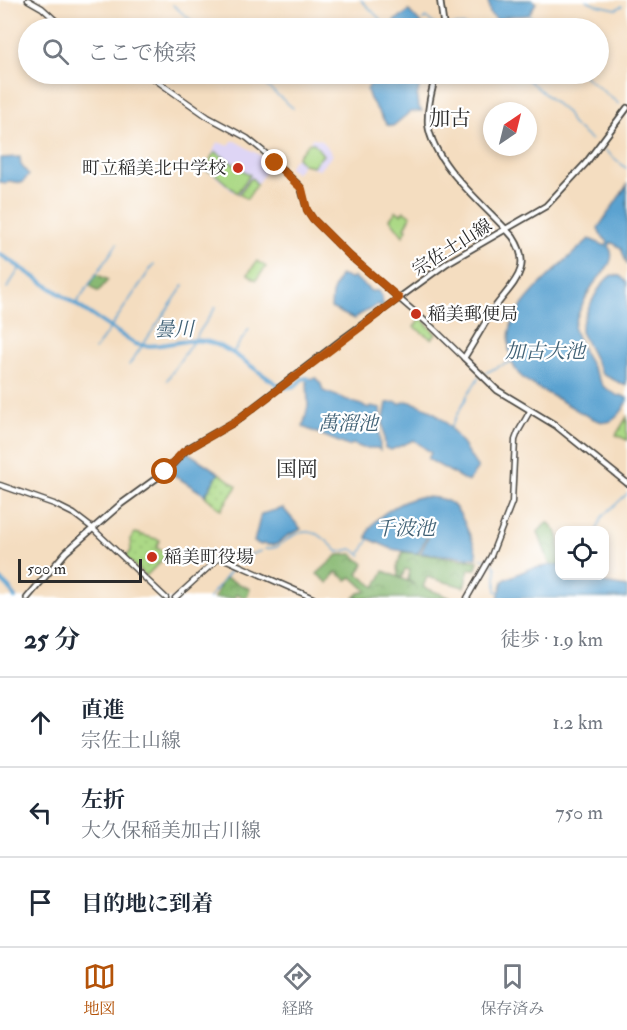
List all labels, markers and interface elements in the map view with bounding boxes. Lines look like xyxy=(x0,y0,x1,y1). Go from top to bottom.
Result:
search box xyxy=(18,18,609,84)
icon: search xyxy=(39,35,72,68)
text: ここで検索 xyxy=(87,39,197,67)
north arrow xyxy=(483,102,537,156)
district label: 加古 xyxy=(429,105,471,132)
route end xyxy=(261,149,287,175)
place label: 町立稲美北中学校 xyxy=(82,157,226,180)
marker: 町立稲美北中学校 xyxy=(231,161,245,175)
street label: 宗佐土山線 xyxy=(408,214,497,281)
place label: 稲美郵便局 xyxy=(428,303,518,326)
marker: 稲美郵便局 xyxy=(409,307,423,321)
water label: 曇川 xyxy=(154,317,196,342)
water label: 加古大池 xyxy=(505,339,587,364)
water label: 萬溜池 xyxy=(318,411,380,436)
district label: 国岡 xyxy=(276,456,318,483)
route start xyxy=(151,458,177,484)
water label: 千波池 xyxy=(375,516,437,541)
map controls xyxy=(555,526,609,580)
button: locate xyxy=(555,526,609,580)
place label: 稲美町役場 xyxy=(164,546,254,569)
marker: 稲美町役場 xyxy=(145,550,159,564)
scale bar xyxy=(18,556,142,584)
text: 500 m xyxy=(27,559,66,579)
text: 25 分 xyxy=(24,624,80,656)
text: 徒歩 · 1.9 km xyxy=(500,627,603,652)
text: 直進 xyxy=(81,696,125,724)
icon: ahead xyxy=(24,706,57,739)
text: 1.2 km xyxy=(553,710,603,735)
text: 宗佐土山線 xyxy=(81,728,181,753)
text: 左折 xyxy=(81,786,125,814)
icon: left xyxy=(24,796,57,829)
text: 750 m xyxy=(555,800,603,825)
text: 大久保稲美加古川線 xyxy=(81,818,261,843)
icon: arrive xyxy=(24,886,57,919)
text: 目的地に到着 xyxy=(81,890,213,918)
tab: 地図 xyxy=(83,960,116,1019)
tab: 経路 xyxy=(281,960,314,1019)
tab: 保存済み xyxy=(480,960,544,1019)

